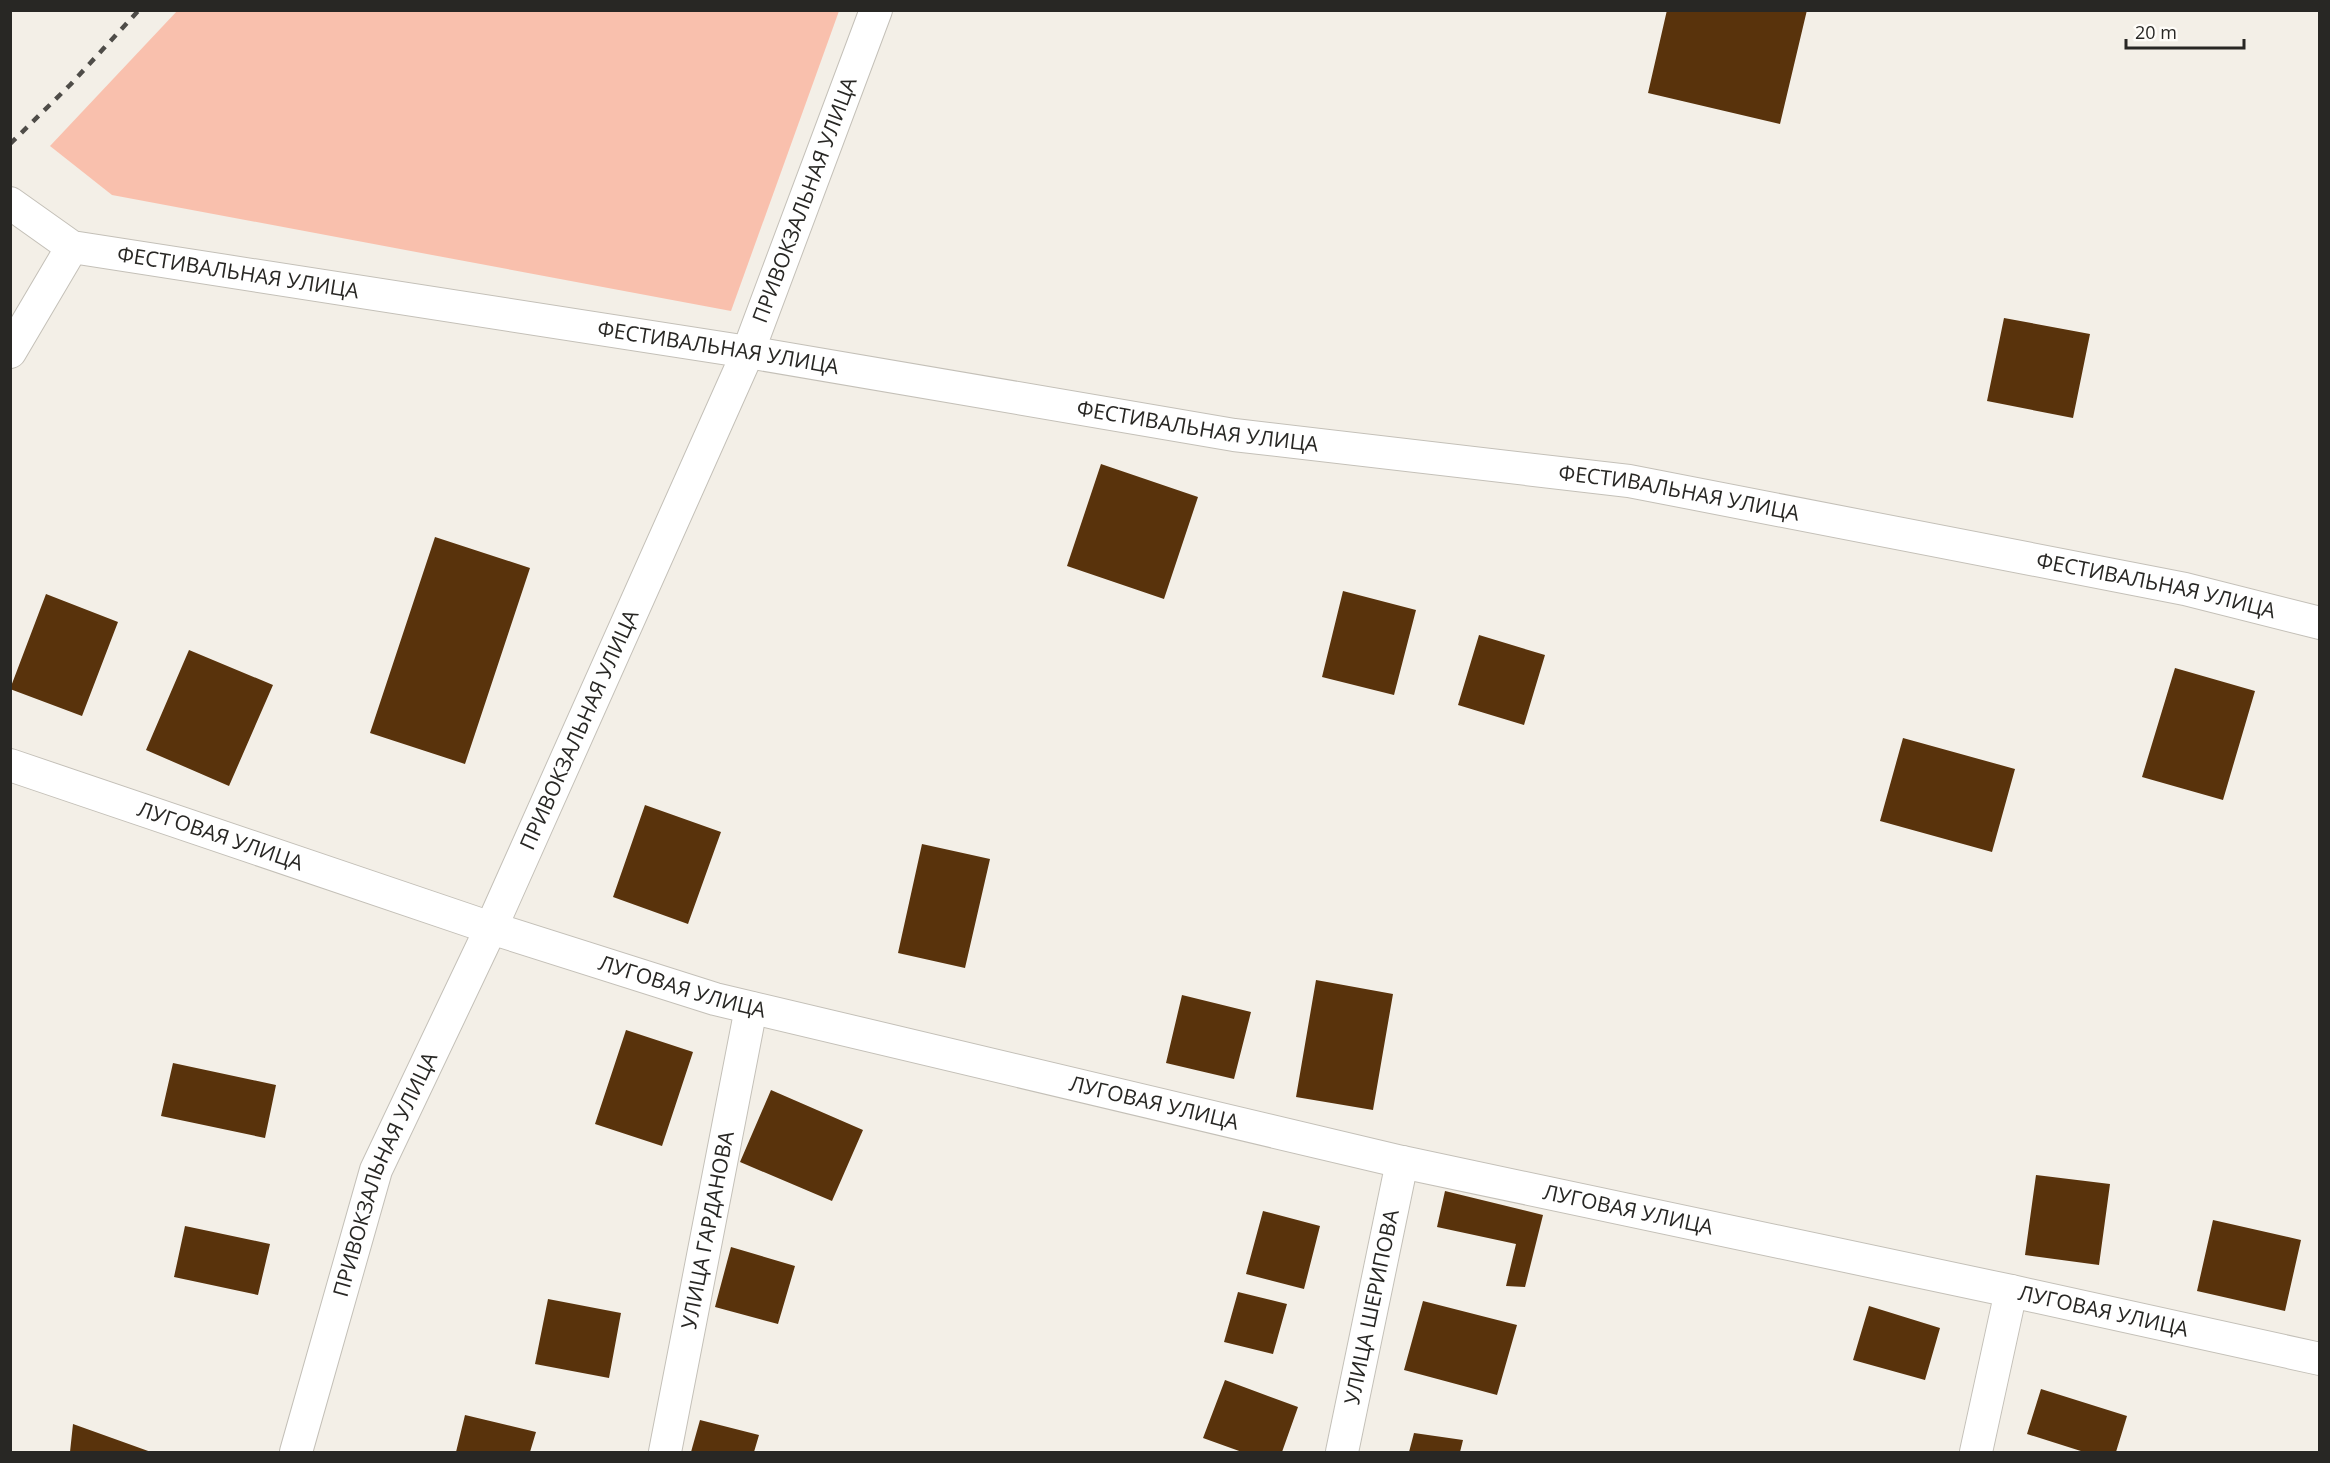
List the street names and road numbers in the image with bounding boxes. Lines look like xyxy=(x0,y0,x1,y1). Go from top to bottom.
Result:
street label: ПРИВОКЗАЛЬНАЯ УЛИЦА xyxy=(745,72,863,327)
street label: ФЕСТИВАЛЬНАЯ УЛИЦА xyxy=(115,239,362,304)
street label: ФЕСТИВАЛЬНАЯ УЛИЦА xyxy=(596,314,842,380)
street label: ФЕСТИВАЛЬНАЯ УЛИЦА xyxy=(1075,393,1321,458)
street label: ФЕСТИВАЛЬНАЯ УЛИЦА xyxy=(1557,458,1803,527)
street label: ФЕСТИВАЛЬНАЯ УЛИЦА xyxy=(2034,545,2279,624)
street label: ПРИВОКЗАЛЬНАЯ УЛИЦА xyxy=(513,604,645,854)
street label: ЛУГОВАЯ УЛИЦА xyxy=(134,794,308,877)
street label: ЛУГОВАЯ УЛИЦА xyxy=(595,948,769,1024)
street label: ПРИВОКЗАЛЬНАЯ УЛИЦА xyxy=(326,1046,443,1300)
street label: ЛУГОВАЯ УЛИЦА xyxy=(1067,1069,1242,1136)
street label: УЛИЦА ГАРДАНОВА xyxy=(674,1128,740,1331)
street label: ЛУГОВАЯ УЛИЦА xyxy=(1541,1177,1717,1241)
street label: УЛИЦА ШЕРИПОВА xyxy=(1337,1206,1405,1407)
street label: ЛУГОВАЯ УЛИЦА xyxy=(2016,1278,2192,1343)

